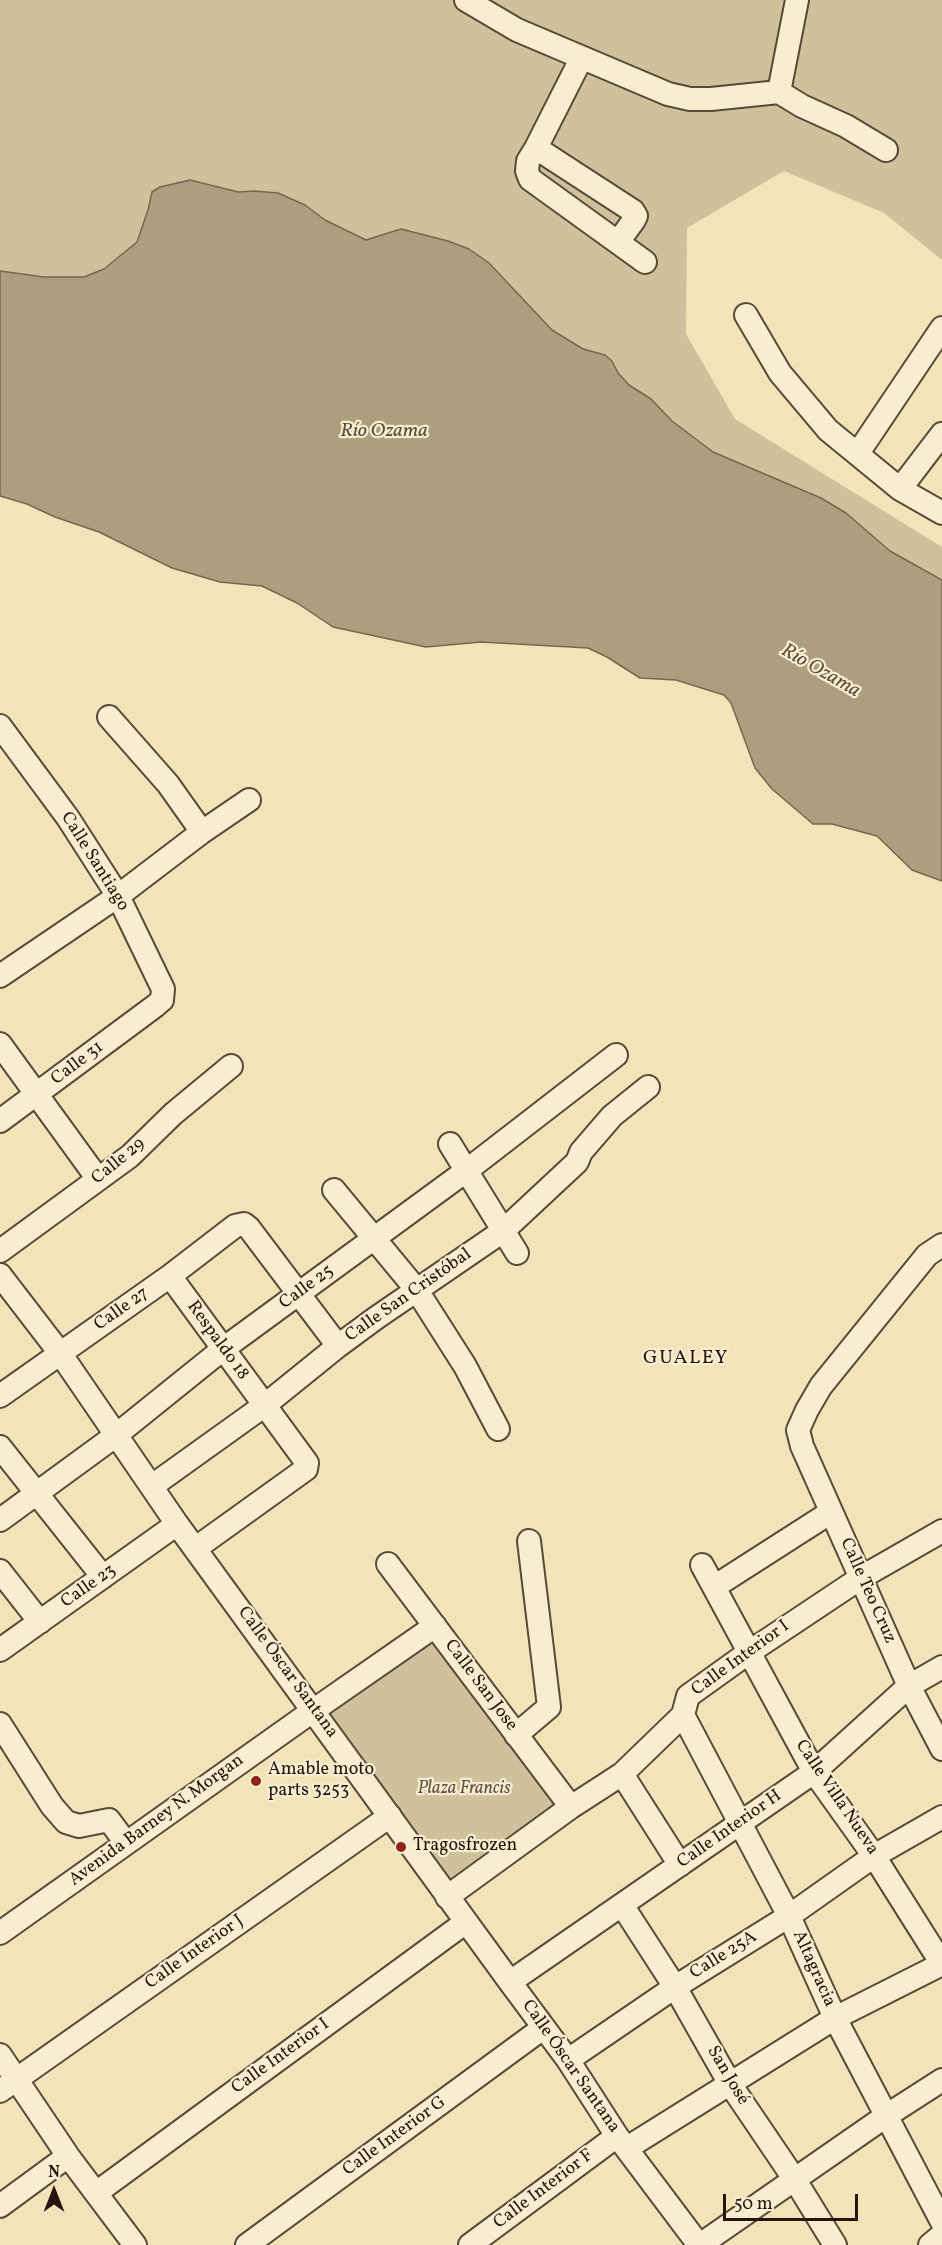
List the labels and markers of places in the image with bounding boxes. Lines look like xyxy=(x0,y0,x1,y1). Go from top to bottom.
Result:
place label: Amable moto parts 3253 xyxy=(268,1760,374,1802)
marker: Amable moto parts 3253 xyxy=(249,1774,263,1788)
place label: Tragosfrozen xyxy=(413,1836,517,1858)
marker: Tragosfrozen xyxy=(394,1840,408,1854)

